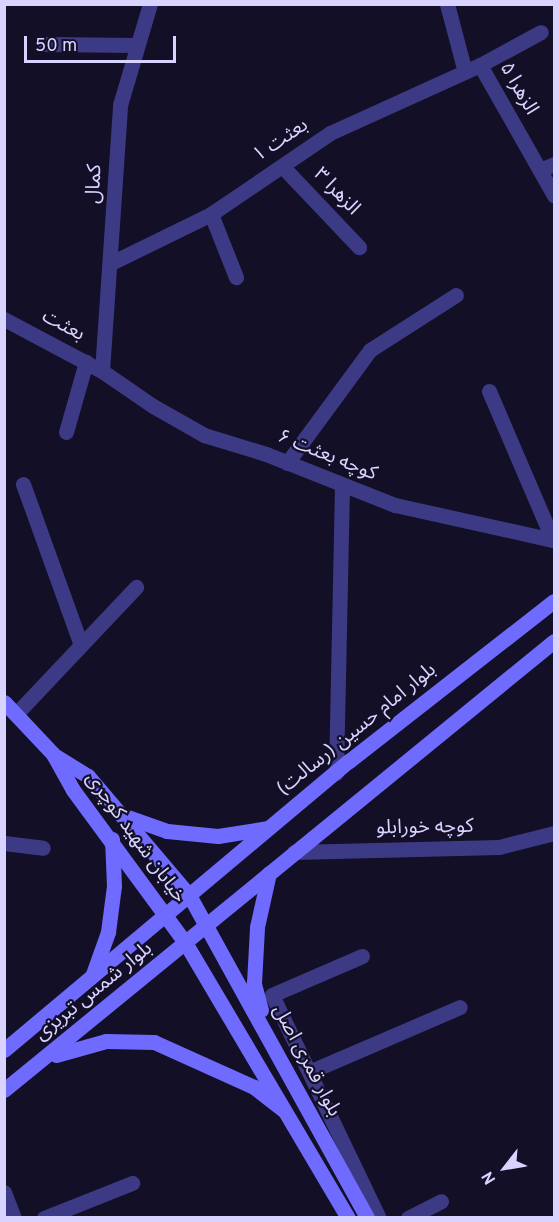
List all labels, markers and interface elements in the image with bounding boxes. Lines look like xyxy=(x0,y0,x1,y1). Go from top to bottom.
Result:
scale bar xyxy=(27,24,178,62)
text: 50 m xyxy=(35,35,77,58)
street label: الزهرا ۵ xyxy=(493,58,543,120)
street label: بعثت ۱ xyxy=(249,114,313,168)
street label: الزهرا ۳ xyxy=(308,163,364,221)
street label: کمال xyxy=(82,164,108,204)
street label: بعثت xyxy=(37,305,89,347)
street label: کوچه بعثت ۶ xyxy=(274,425,380,487)
street label: بلوار امام حسین (رسالت) xyxy=(273,658,441,802)
street label: خیابان شهید کوچری xyxy=(79,768,191,908)
street label: کوچه خورابلو xyxy=(376,815,474,841)
street label: بلوار شمس تبریزی xyxy=(30,937,158,1047)
street label: بلوار قمری اصل xyxy=(266,1001,346,1121)
north arrow xyxy=(475,1138,535,1198)
text: N xyxy=(478,1167,501,1187)

